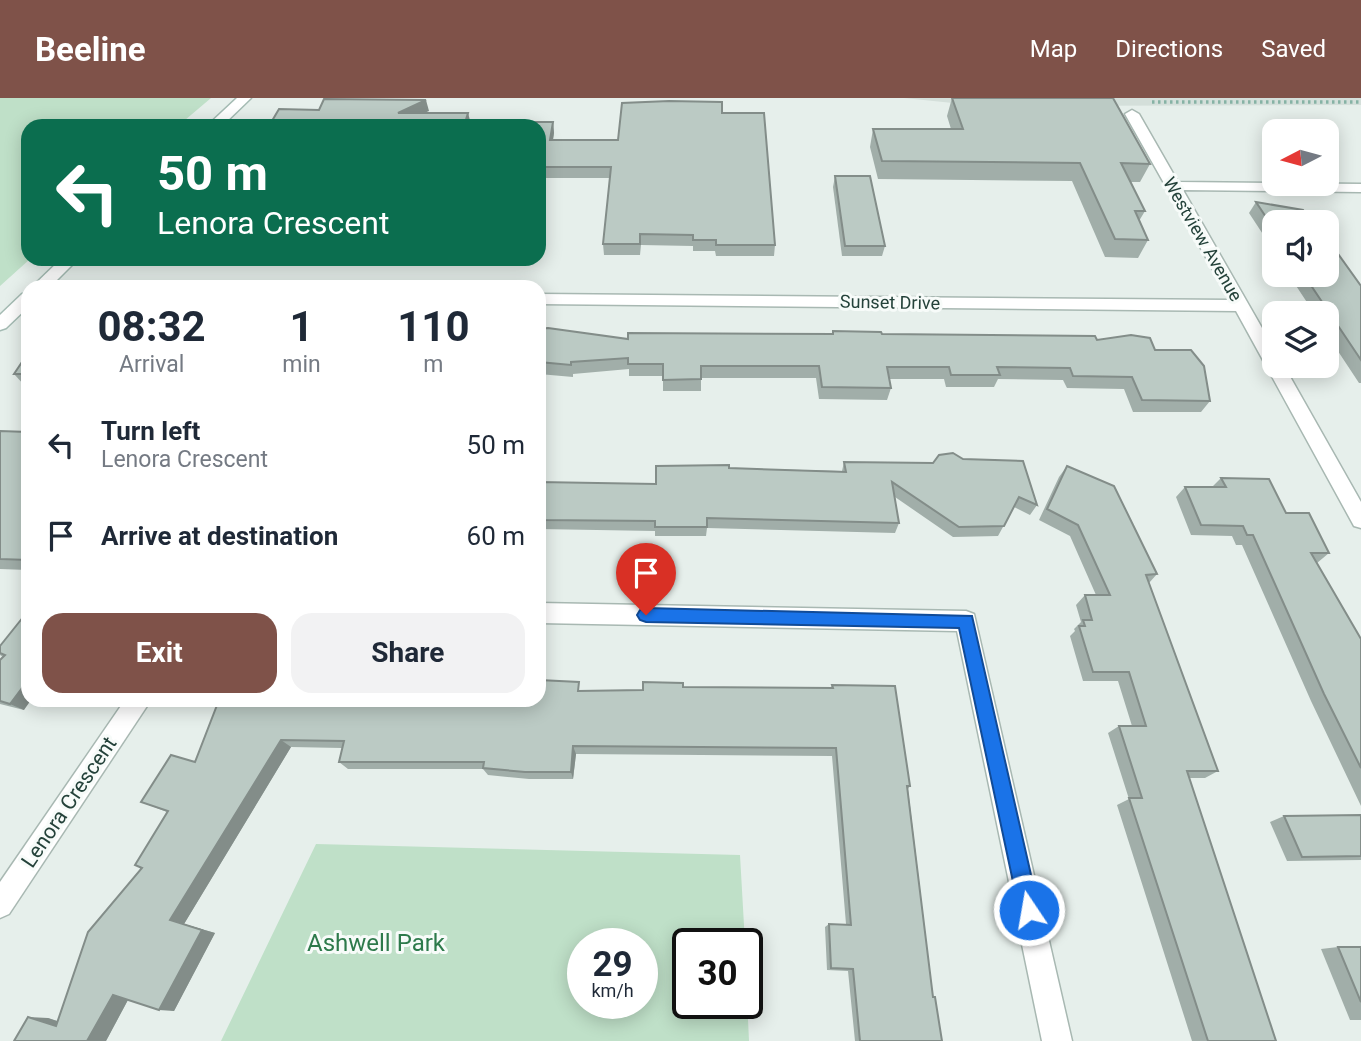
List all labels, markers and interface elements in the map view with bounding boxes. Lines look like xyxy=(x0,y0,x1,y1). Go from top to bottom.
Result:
text: Beeline xyxy=(35,30,146,69)
text: Map xyxy=(1030,35,1077,63)
text: Directions xyxy=(1115,35,1223,63)
text: Saved xyxy=(1261,35,1326,63)
north arrow xyxy=(1262,119,1339,196)
map controls xyxy=(1262,119,1339,378)
text: 50 m xyxy=(157,145,268,202)
icon: left xyxy=(42,147,133,238)
street label: Westview Avenue xyxy=(1159,173,1247,305)
text: Lenora Crescent xyxy=(157,204,389,242)
button: sound xyxy=(1262,210,1339,287)
street label: Sunset Drive xyxy=(840,291,940,313)
button: layers xyxy=(1262,301,1339,378)
text: 08:32 xyxy=(98,302,206,351)
text: 1 xyxy=(289,302,314,351)
text: 110 xyxy=(397,302,470,351)
text: Arrival xyxy=(119,351,184,378)
text: min xyxy=(282,351,321,378)
text: m xyxy=(423,351,443,378)
text: Turn left xyxy=(101,416,200,446)
icon: left xyxy=(42,426,80,464)
text: 50 m xyxy=(467,430,525,460)
text: Lenora Crescent xyxy=(101,446,268,473)
icon: arrive xyxy=(42,517,80,555)
text: Arrive at destination xyxy=(101,521,338,551)
text: 60 m xyxy=(467,521,525,551)
pin xyxy=(616,543,676,615)
icon: arrive xyxy=(627,554,665,592)
button: Exit xyxy=(42,613,277,693)
button: Share xyxy=(291,613,525,693)
street label: Lenora Crescent xyxy=(16,732,122,872)
position arrow xyxy=(992,873,1066,947)
speed limit sign: 30 xyxy=(672,928,763,1019)
park label: Ashwell Park xyxy=(307,929,446,957)
text: 29 xyxy=(592,944,633,985)
text: km/h xyxy=(591,980,634,1001)

